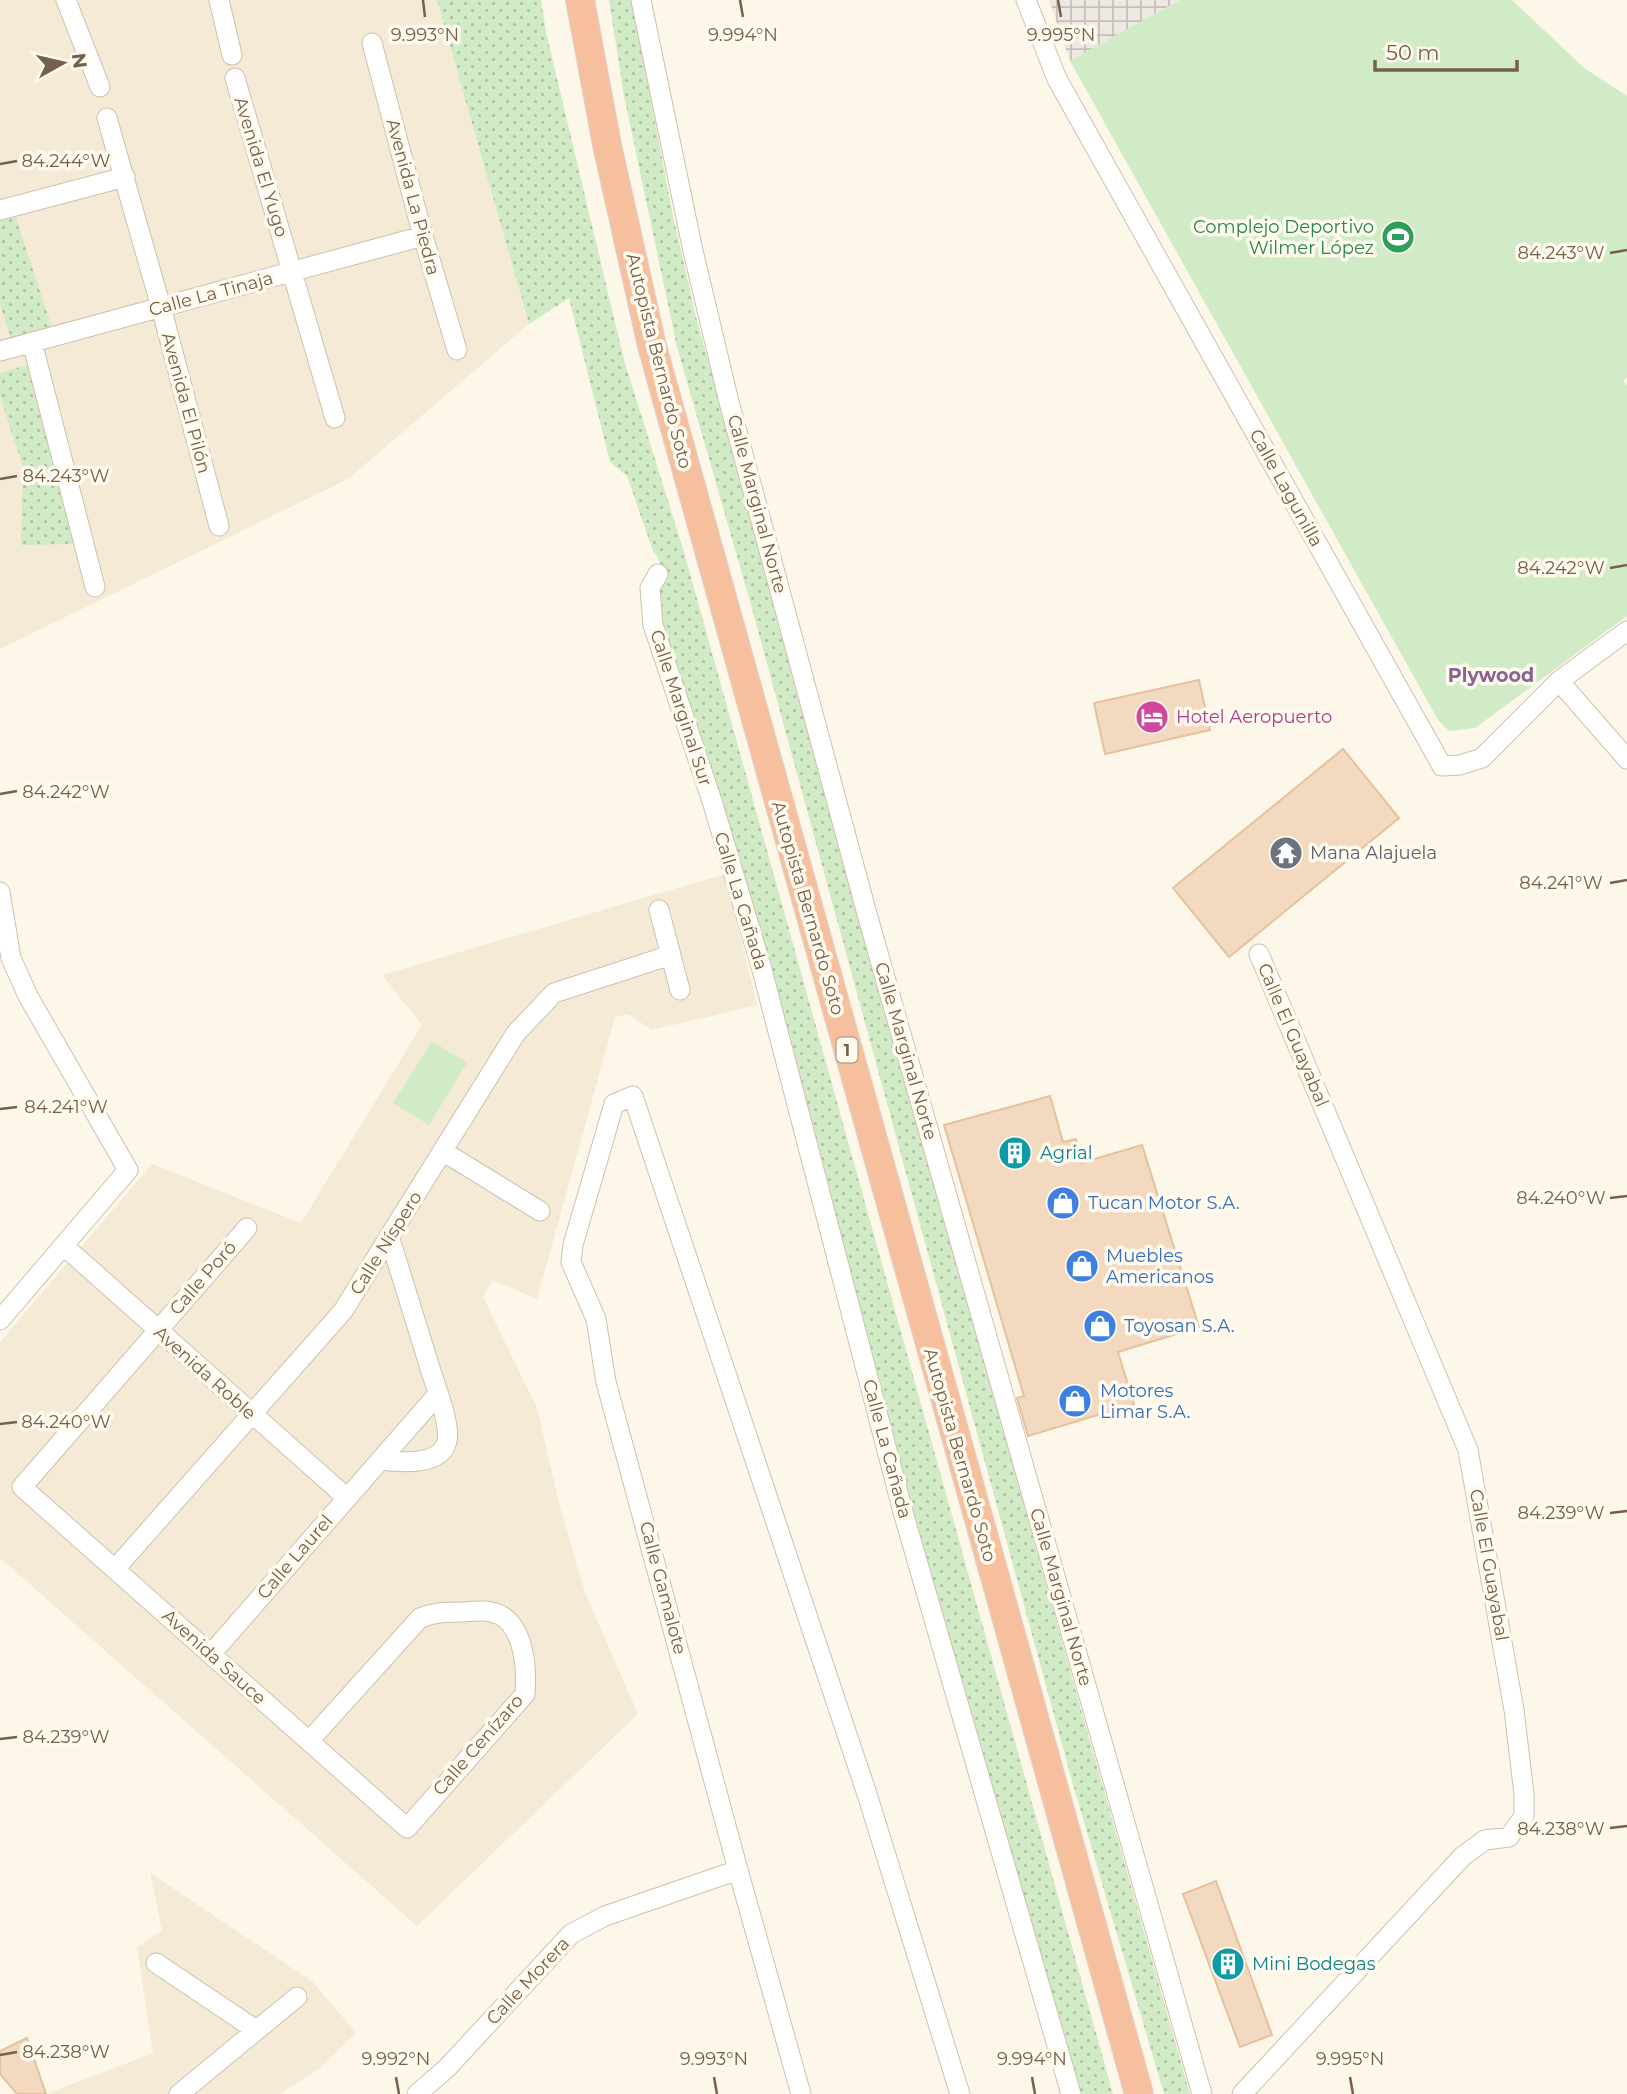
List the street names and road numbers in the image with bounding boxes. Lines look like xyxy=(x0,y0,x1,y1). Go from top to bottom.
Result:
street label: Avenida El Yugo xyxy=(229,94,293,240)
street label: Avenida La Piedra xyxy=(382,116,444,278)
street label: Autopista Bernardo Soto xyxy=(622,251,696,471)
street label: Calle La Tinaja xyxy=(146,267,276,321)
street label: Avenida El Pilón xyxy=(157,330,215,476)
street label: Calle Marginal Norte xyxy=(723,412,791,596)
street label: Calle Lagunilla xyxy=(1245,425,1327,551)
street label: Calle Marginal Sur xyxy=(645,627,717,789)
street label: Autopista Bernardo Soto xyxy=(767,799,849,1017)
street label: Calle La Cañada xyxy=(710,829,772,973)
street label: Calle Marginal Norte xyxy=(870,959,942,1143)
street label: Calle El Guayabal xyxy=(1253,960,1333,1110)
road number: 1 xyxy=(836,1038,858,1062)
street label: Calle Níspero xyxy=(345,1187,427,1299)
street label: Calle Poró xyxy=(165,1237,241,1319)
street label: Avenida Roble xyxy=(149,1321,261,1425)
street label: Autopista Bernardo Soto xyxy=(919,1346,1001,1564)
street label: Calle La Cañada xyxy=(858,1377,916,1521)
street label: Calle El Guayabal xyxy=(1465,1487,1513,1643)
street label: Calle Marginal Norte xyxy=(1025,1505,1097,1689)
street label: Calle Laurel xyxy=(252,1510,338,1604)
street label: Calle Gamalote xyxy=(635,1519,691,1657)
street label: Avenida Sauce xyxy=(158,1605,270,1709)
street label: Calle Cenízaro xyxy=(428,1690,528,1800)
street label: Calle Morera xyxy=(482,1933,574,2029)

